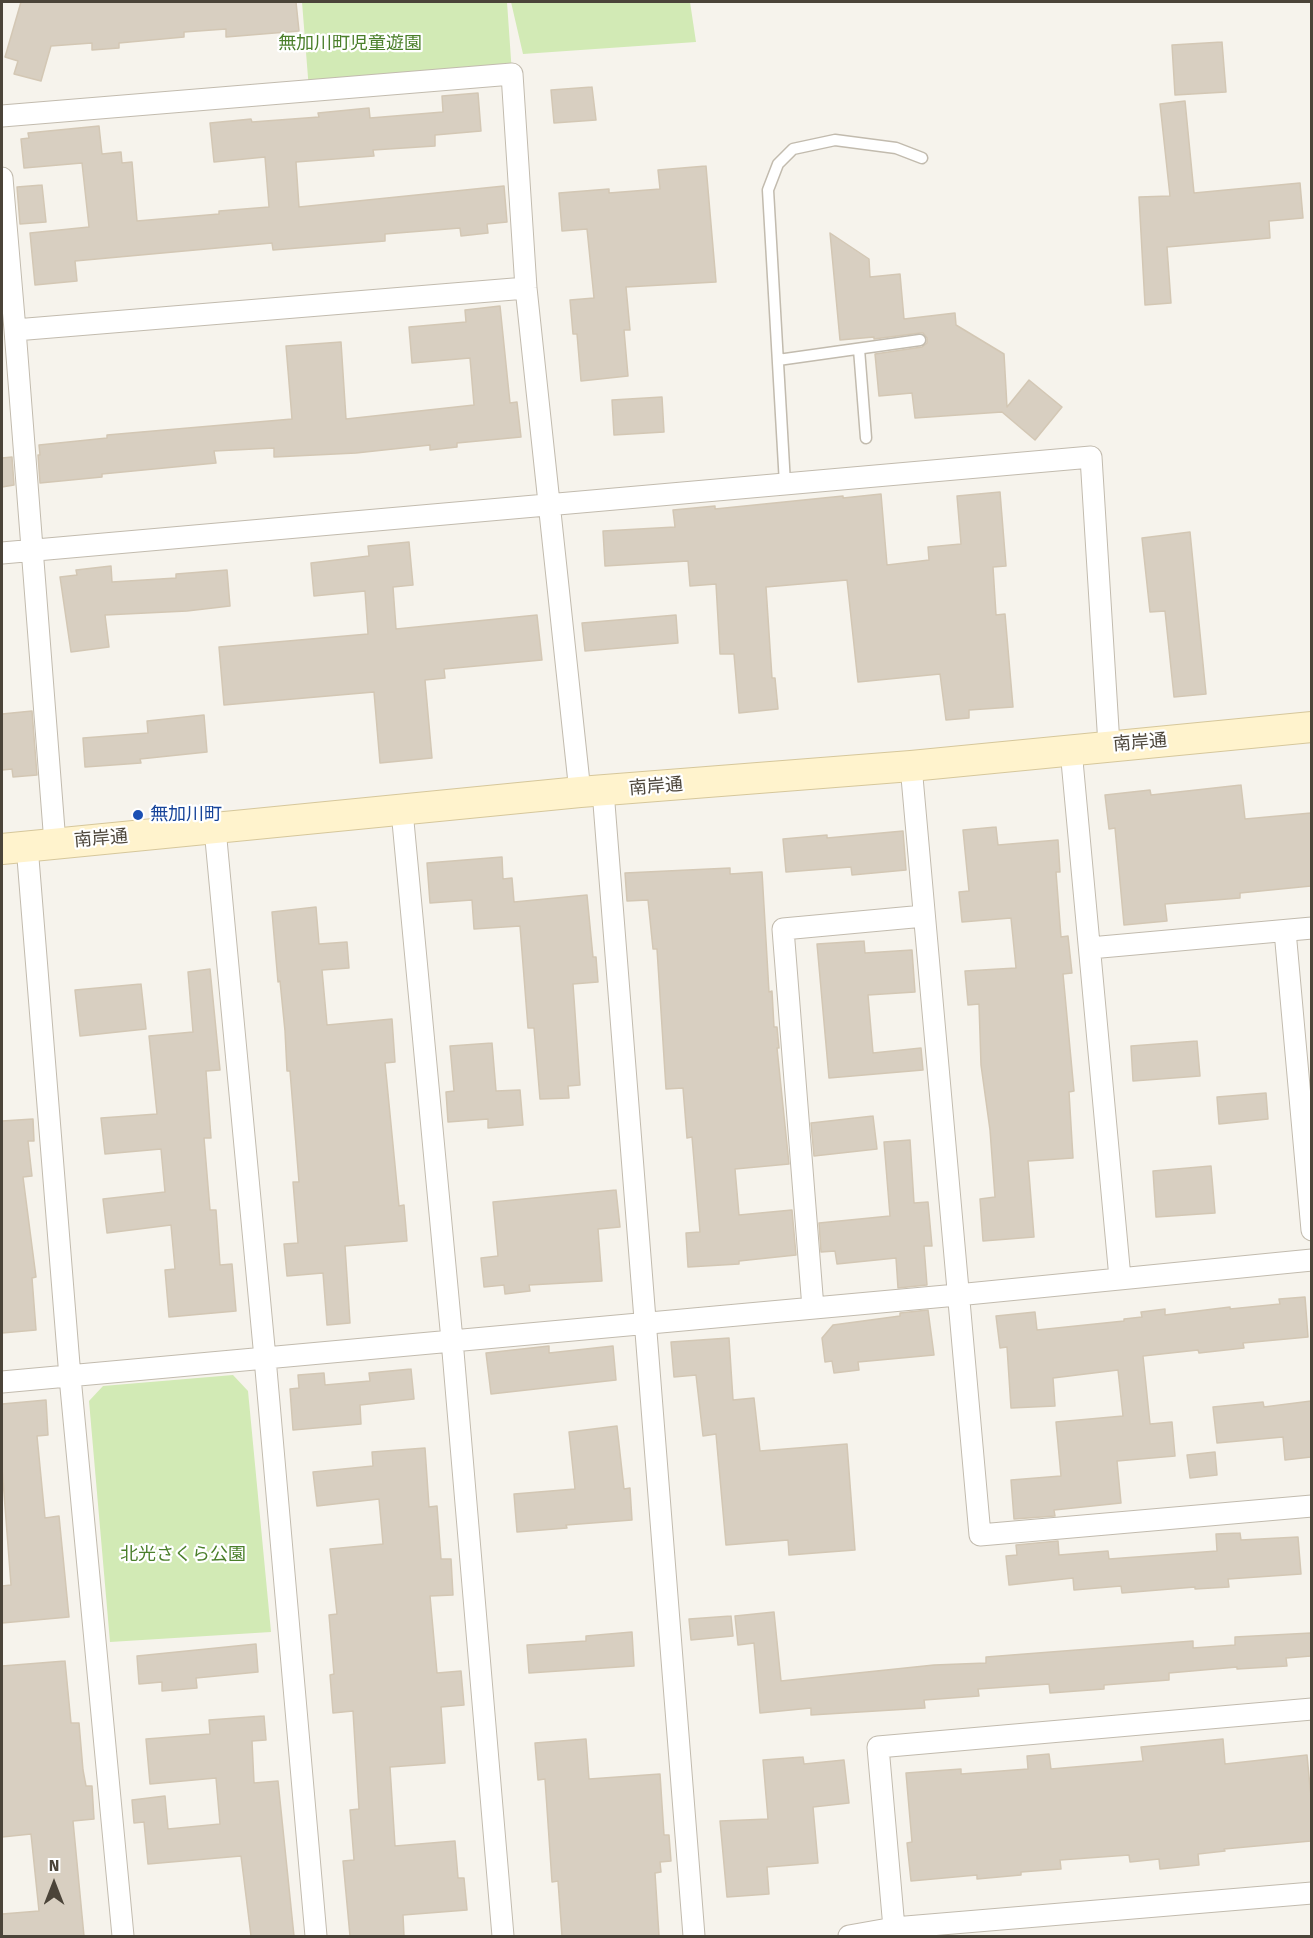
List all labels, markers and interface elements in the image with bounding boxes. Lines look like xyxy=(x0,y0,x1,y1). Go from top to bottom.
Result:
park label: 無加川町児童遊園 xyxy=(278,33,422,55)
street label: 南岸通 xyxy=(1112,730,1168,756)
street label: 南岸通 xyxy=(628,774,684,800)
place label: 無加川町 xyxy=(150,804,222,826)
marker: 無加川町 xyxy=(131,808,145,822)
street label: 南岸通 xyxy=(73,826,129,852)
park label: 北光さくら公園 xyxy=(120,1544,246,1566)
north arrow xyxy=(24,1854,84,1914)
text: N xyxy=(49,1856,59,1875)

